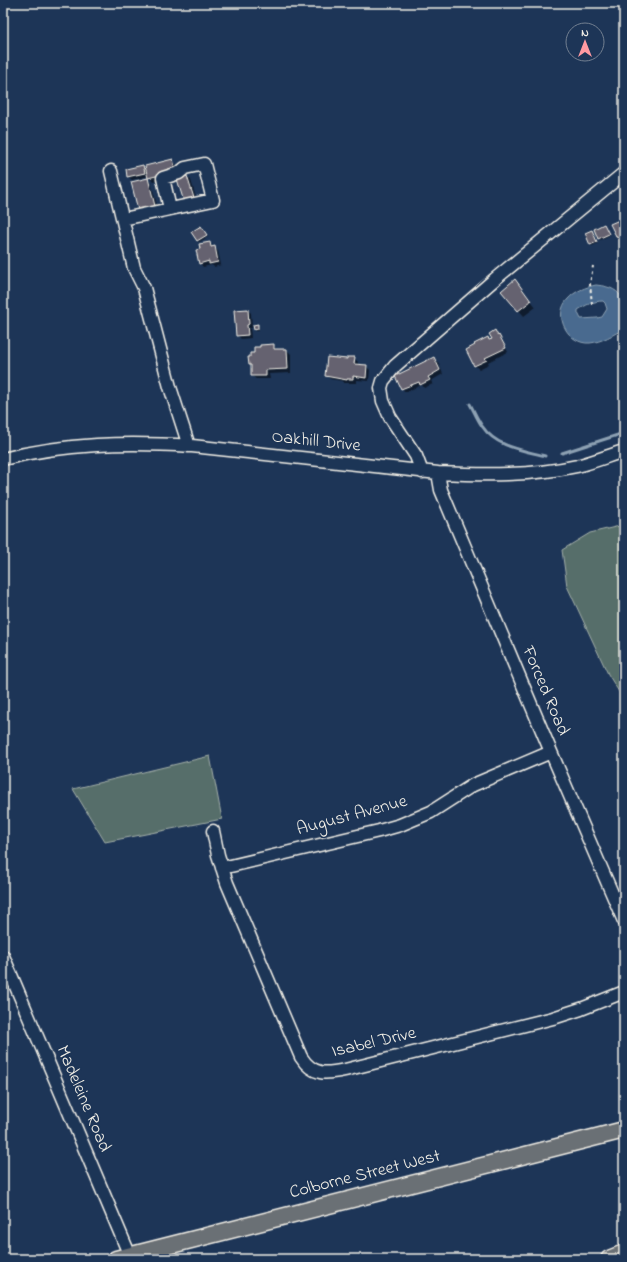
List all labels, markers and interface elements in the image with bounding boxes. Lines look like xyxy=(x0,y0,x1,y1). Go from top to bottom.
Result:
north arrow xyxy=(565,22,605,62)
text: N xyxy=(581,25,589,41)
street label: Oakhill Drive xyxy=(270,424,363,460)
street label: Forced Road xyxy=(514,641,575,740)
street label: August Avenue xyxy=(294,789,411,844)
street label: Isabel Drive xyxy=(329,1020,420,1065)
street label: Madeleine Road xyxy=(49,1042,117,1156)
street label: Colborne Street West xyxy=(287,1144,443,1206)

